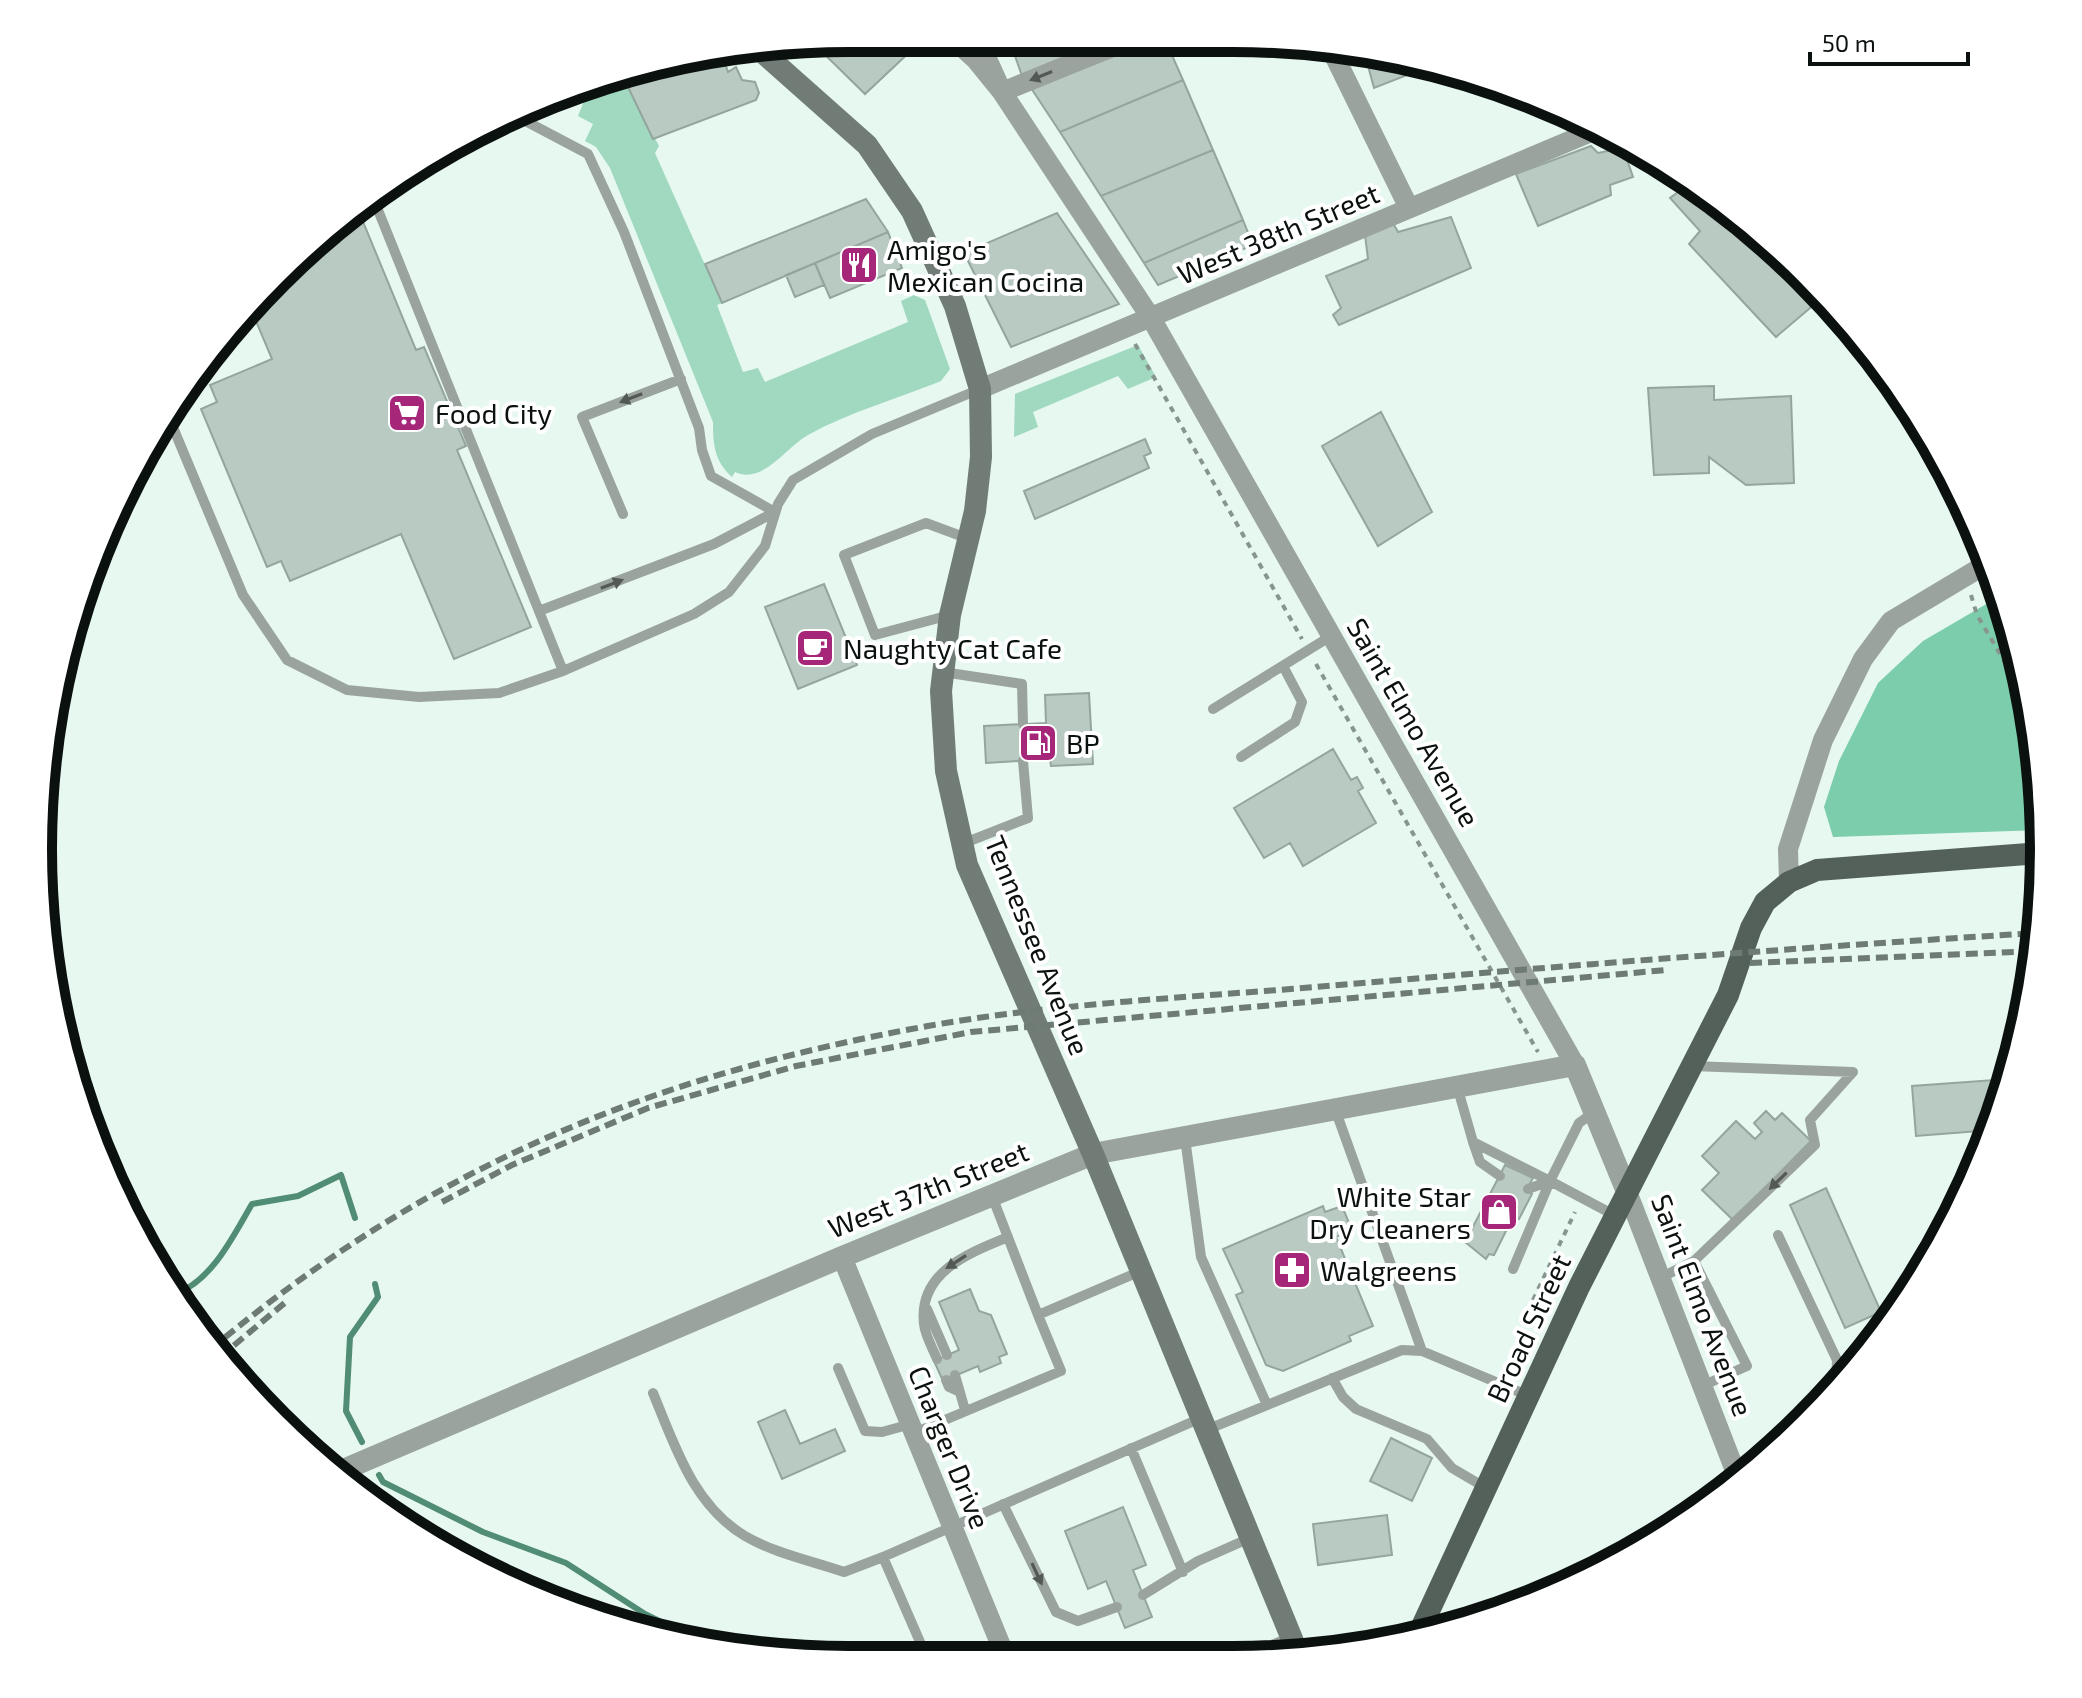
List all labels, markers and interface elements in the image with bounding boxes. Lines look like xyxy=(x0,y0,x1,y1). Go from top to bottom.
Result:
scale bar xyxy=(1810,16,1968,66)
text: 50 m xyxy=(1822,28,1876,57)
one-way arrow xyxy=(1029,70,1053,83)
street label: West 38th Street xyxy=(1172,175,1384,291)
place label: Amigo's Mexican Cocina xyxy=(887,232,1084,298)
restaurant icon: Amigo's Mexican Cocina xyxy=(838,244,880,286)
supermarket icon: Food City xyxy=(386,392,428,434)
one-way arrow xyxy=(619,392,643,405)
place label: Food City xyxy=(435,396,552,430)
one-way arrow xyxy=(600,577,624,590)
street label: Saint Elmo Avenue xyxy=(1341,612,1487,832)
cafe icon: Naughty Cat Cafe xyxy=(794,627,836,669)
place label: Naughty Cat Cafe xyxy=(843,631,1062,665)
fuel station icon: BP xyxy=(1017,722,1059,764)
place label: BP xyxy=(1066,726,1100,760)
street label: Tennessee Avenue xyxy=(978,830,1098,1060)
street label: West 37th Street xyxy=(823,1133,1033,1245)
one-way arrow xyxy=(1769,1172,1788,1190)
place label: White Star Dry Cleaners xyxy=(1309,1179,1471,1245)
street label: Saint Elmo Avenue xyxy=(1645,1189,1761,1421)
shop icon: White Star Dry Cleaners xyxy=(1478,1191,1520,1233)
street label: Broad Street xyxy=(1479,1248,1577,1408)
pharmacy icon: Walgreens xyxy=(1271,1249,1313,1291)
place label: Walgreens xyxy=(1320,1253,1457,1287)
one-way arrow xyxy=(946,1254,967,1269)
street label: Charger Drive xyxy=(902,1361,998,1533)
one-way arrow xyxy=(1030,1563,1044,1586)

